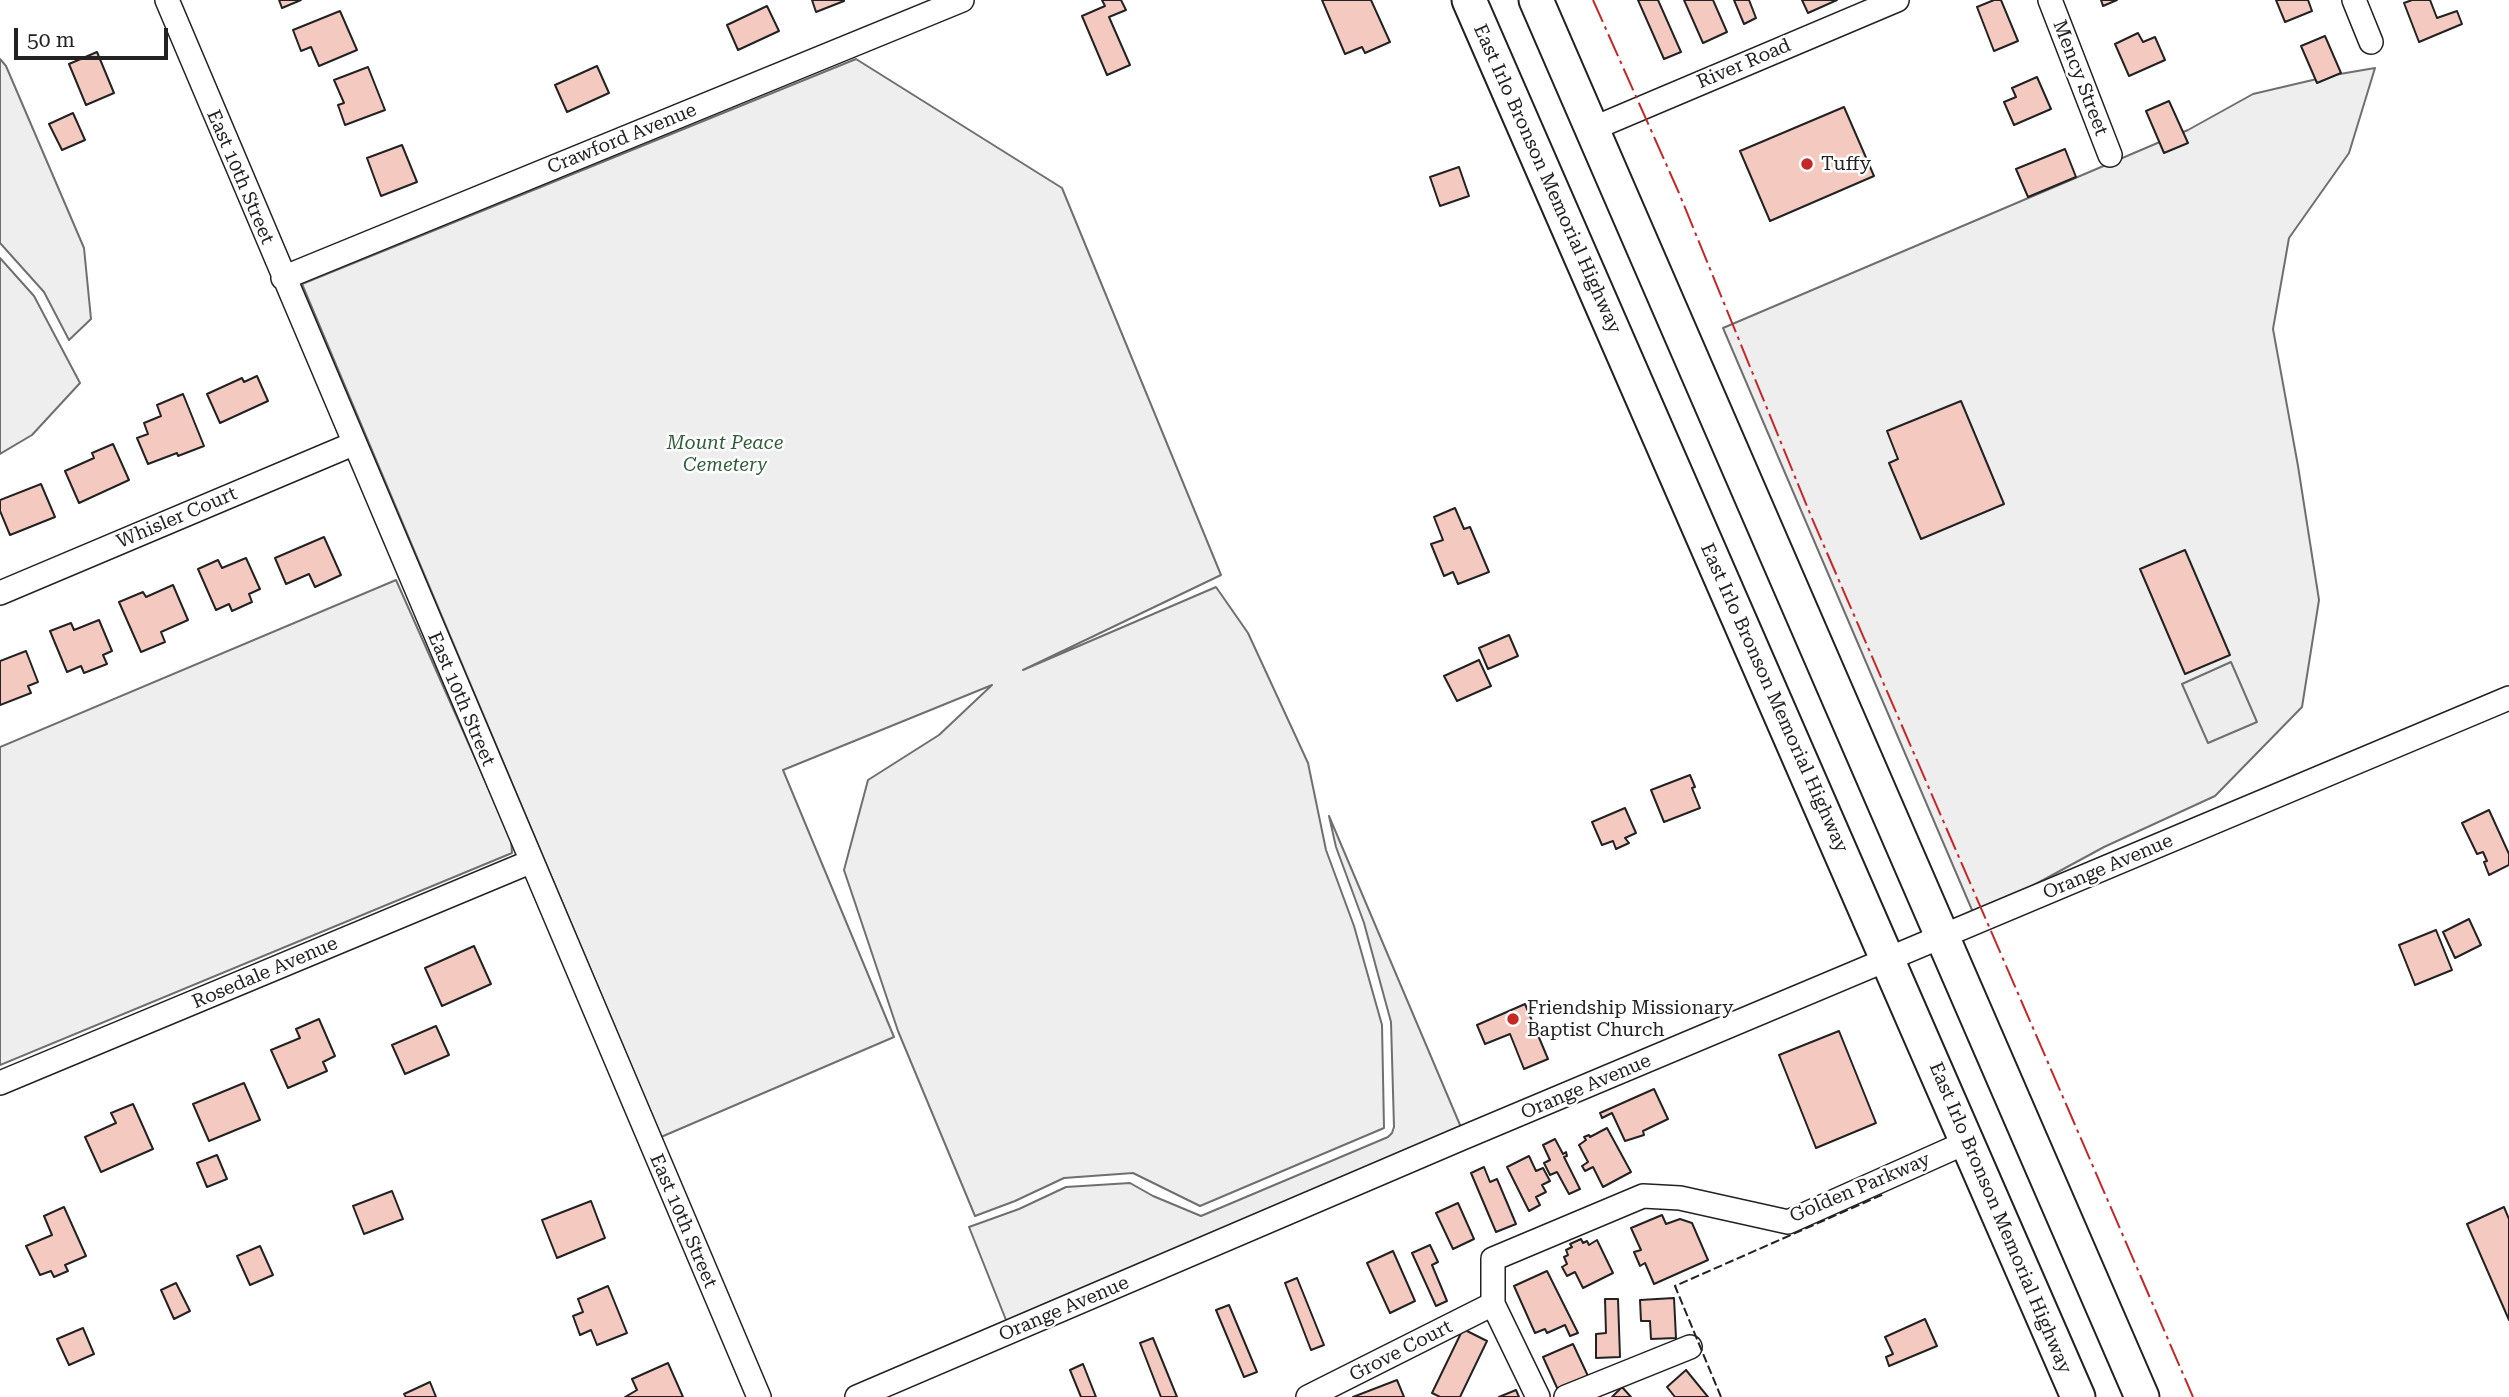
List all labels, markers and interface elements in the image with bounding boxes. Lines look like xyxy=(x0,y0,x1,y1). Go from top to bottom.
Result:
scale bar xyxy=(18,14,172,58)
street label: Mency Street xyxy=(2048,17,2112,139)
street label: East Irlo Bronson Memorial Highway xyxy=(1468,21,1626,337)
text: 50 m xyxy=(27,28,75,52)
street label: River Road xyxy=(1694,34,1794,94)
street label: Crawford Avenue xyxy=(544,99,700,179)
street label: East 10th Street xyxy=(201,107,279,247)
place label: Tuffy xyxy=(1821,153,1871,175)
marker: Tuffy xyxy=(1799,156,1815,172)
park label: Mount Peace Cemetery xyxy=(667,432,783,476)
street label: Whisler Court xyxy=(113,482,241,554)
street label: East Irlo Bronson Memorial Highway xyxy=(1695,540,1853,856)
street label: East 10th Street xyxy=(422,629,500,769)
street label: Orange Avenue xyxy=(2040,829,2176,905)
street label: Rosedale Avenue xyxy=(189,932,341,1014)
place label: Friendship Missionary Baptist Church xyxy=(1527,997,1733,1041)
marker: Friendship Missionary Baptist Church xyxy=(1505,1011,1521,1027)
street label: Orange Avenue xyxy=(1518,1049,1654,1125)
street label: East Irlo Bronson Memorial Highway xyxy=(1924,1059,2076,1377)
street label: Golden Parkway xyxy=(1786,1148,1934,1228)
street label: East 10th Street xyxy=(644,1151,722,1291)
street label: Orange Avenue xyxy=(996,1271,1132,1347)
street label: Grove Court xyxy=(1346,1315,1456,1387)

